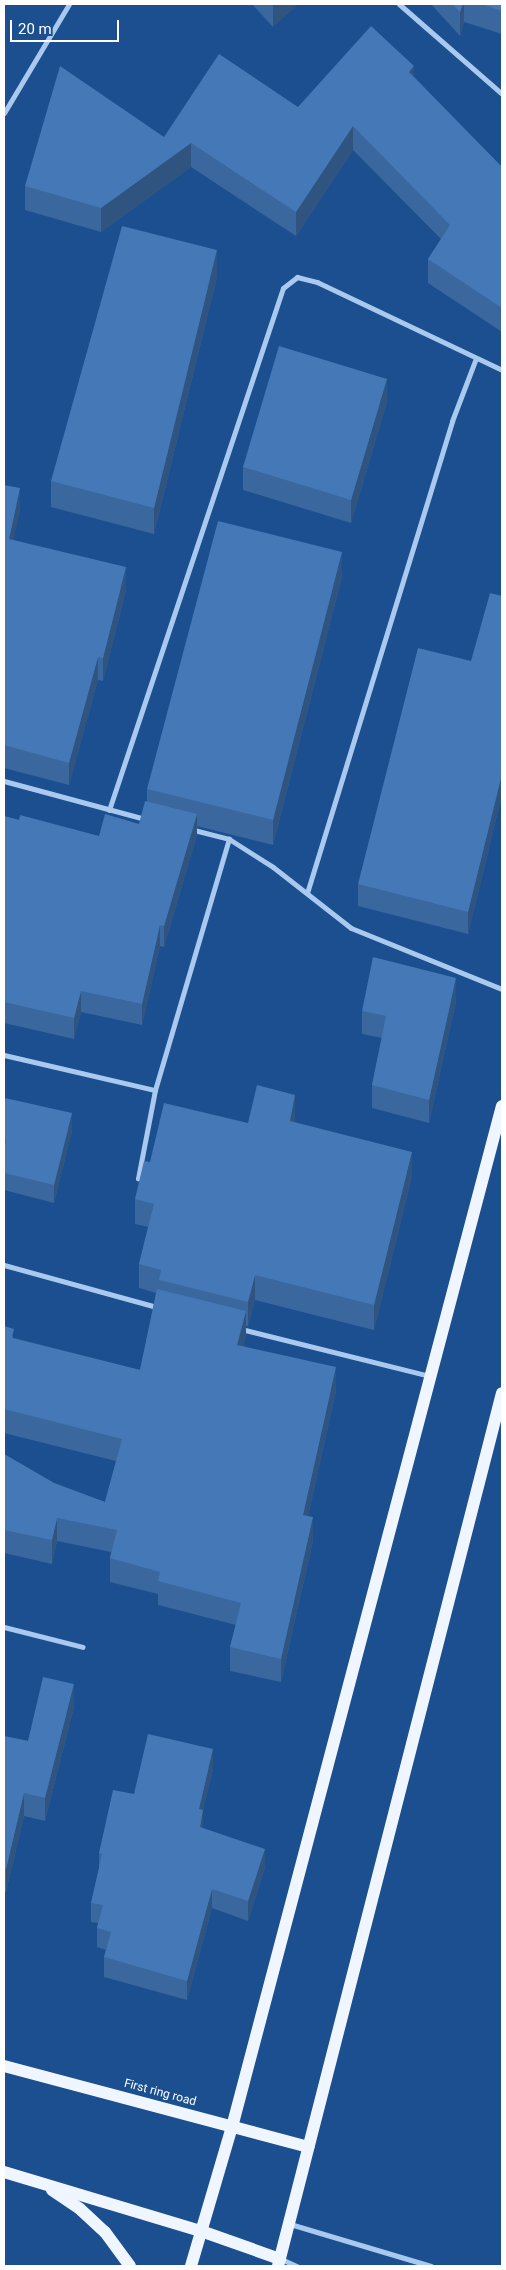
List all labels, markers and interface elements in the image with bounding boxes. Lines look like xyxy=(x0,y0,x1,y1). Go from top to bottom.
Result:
scale bar xyxy=(12,10,121,42)
text: 20 m xyxy=(18,20,52,38)
street label: First ring road xyxy=(122,2076,198,2110)

